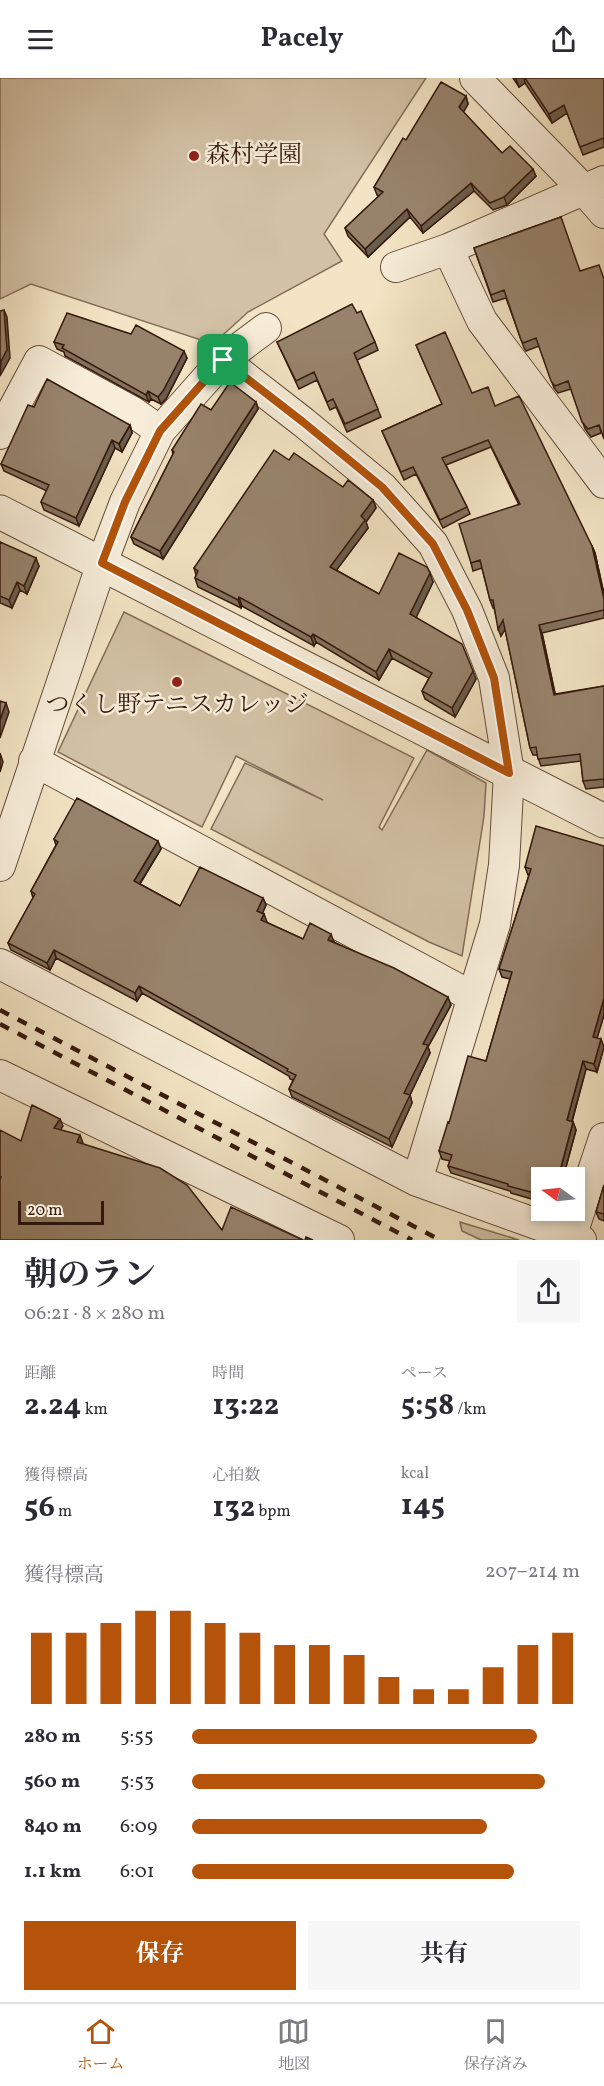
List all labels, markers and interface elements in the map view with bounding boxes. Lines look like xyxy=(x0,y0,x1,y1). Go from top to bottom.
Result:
text: Pacely xyxy=(261,20,343,58)
icon: menu xyxy=(24,23,57,56)
icon: share xyxy=(547,23,580,56)
place label: 森村学園 xyxy=(206,139,302,173)
marker: 森村学園 xyxy=(187,149,201,163)
pin xyxy=(197,334,248,385)
icon: arrive xyxy=(206,343,239,376)
marker: つくし野テニスカレッジ xyxy=(170,675,184,689)
place label: つくし野テニスカレッジ xyxy=(46,689,308,723)
north arrow xyxy=(531,1167,585,1221)
map controls xyxy=(531,1167,585,1221)
scale bar xyxy=(18,1198,104,1226)
text: 20 m xyxy=(27,1200,62,1222)
text: 朝のラン xyxy=(24,1254,156,1300)
button: share xyxy=(517,1260,580,1323)
text: 06:21 · 8 × 280 m xyxy=(24,1300,165,1328)
text: 距離 xyxy=(24,1363,56,1385)
text: 時間 xyxy=(212,1363,244,1385)
text: ペース xyxy=(401,1363,448,1385)
text: 2.24 xyxy=(24,1385,81,1427)
text: 13:22 xyxy=(212,1385,279,1427)
text: 5:58 xyxy=(401,1385,454,1427)
text: km xyxy=(81,1399,108,1421)
text: /km xyxy=(454,1399,486,1421)
text: kcal xyxy=(401,1463,429,1485)
text: 獲得標高 xyxy=(24,1465,88,1487)
text: 心拍数 xyxy=(212,1465,260,1487)
text: 145 xyxy=(401,1485,445,1527)
text: 56 xyxy=(24,1487,55,1529)
text: 132 xyxy=(212,1487,255,1529)
text: m xyxy=(55,1501,72,1523)
text: bpm xyxy=(255,1501,291,1523)
text: 207–214 m xyxy=(485,1558,580,1586)
text: 獲得標高 xyxy=(24,1562,104,1590)
text: 280 m xyxy=(24,1723,81,1751)
text: 5:55 xyxy=(120,1723,154,1751)
text: 560 m xyxy=(24,1768,80,1796)
text: 5:53 xyxy=(120,1768,154,1796)
text: 840 m xyxy=(24,1813,82,1841)
text: 6:09 xyxy=(120,1813,157,1841)
text: 1.1 km xyxy=(24,1858,81,1886)
text: 6:01 xyxy=(120,1858,155,1886)
button: 保存 xyxy=(24,1921,296,1990)
button: 共有 xyxy=(308,1921,580,1990)
tab: ホーム xyxy=(76,2015,125,2076)
tab: 地図 xyxy=(277,2015,310,2076)
tab: 保存済み xyxy=(463,2015,527,2076)

